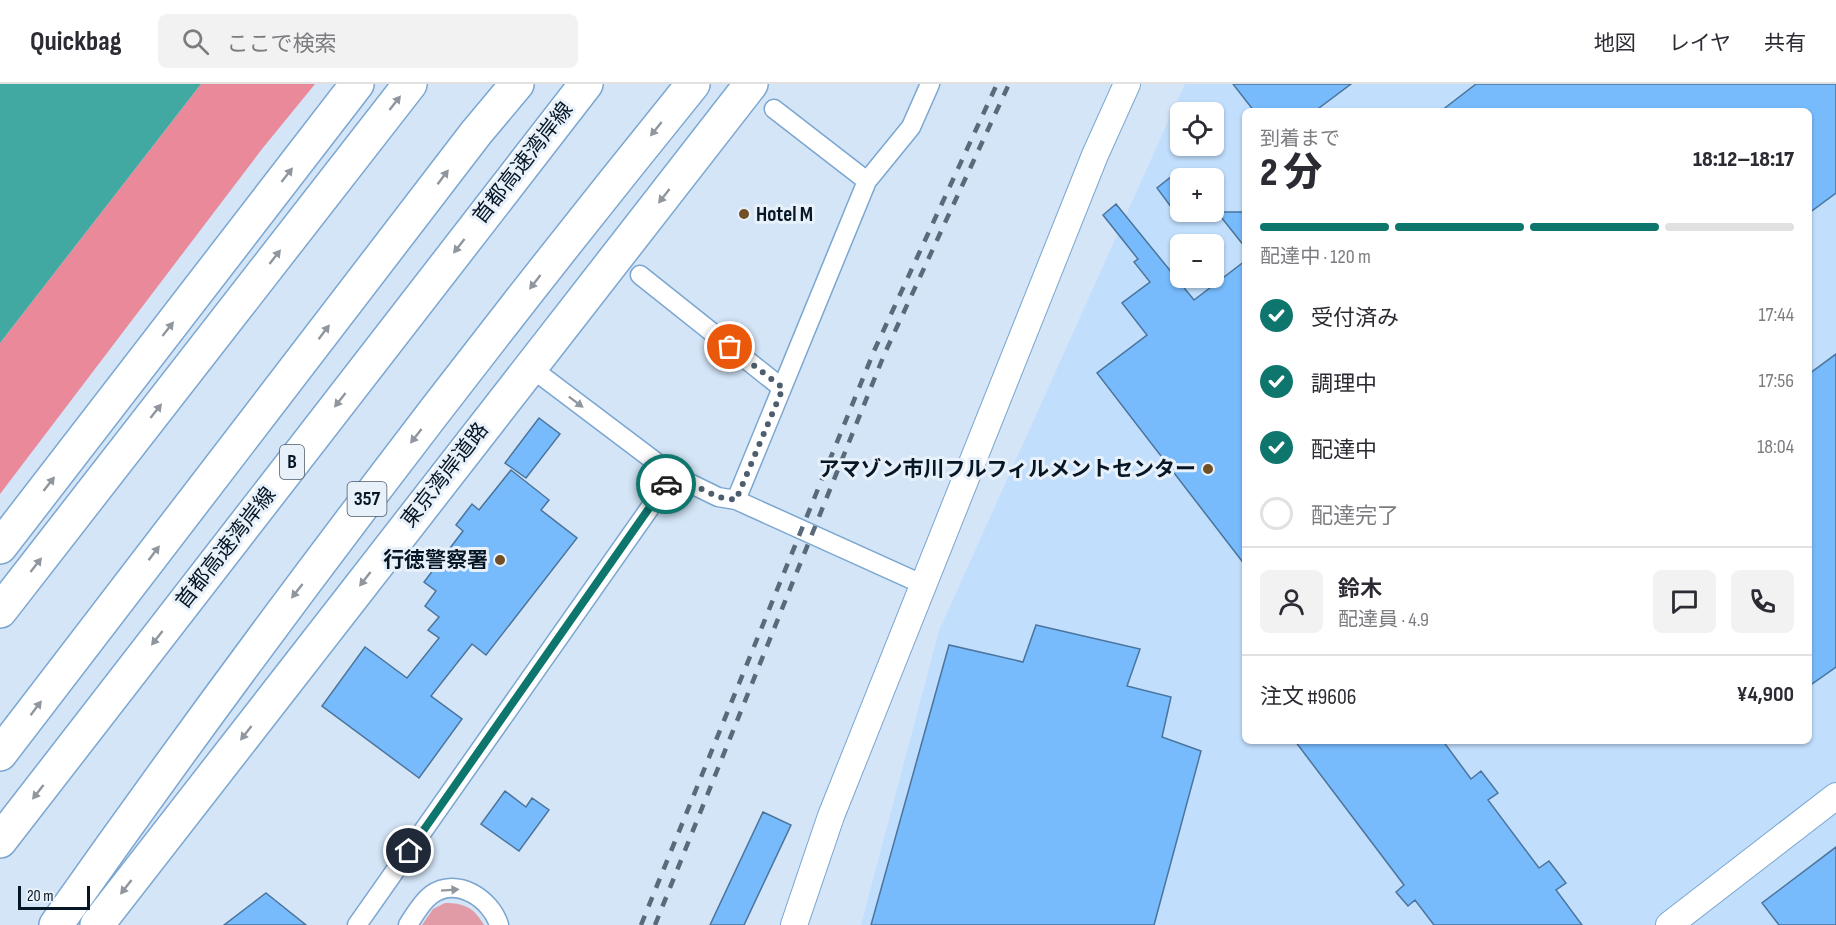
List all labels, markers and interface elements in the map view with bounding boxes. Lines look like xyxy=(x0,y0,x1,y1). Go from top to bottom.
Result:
search box xyxy=(158,14,578,68)
text: Quickbag xyxy=(30,25,122,58)
icon: search xyxy=(179,25,212,58)
text: ここで検索 xyxy=(227,31,337,58)
text: 地図 xyxy=(1594,31,1636,56)
text: レイヤ xyxy=(1669,31,1731,56)
text: 共有 xyxy=(1764,31,1806,56)
one-way arrow xyxy=(388,95,401,111)
street label: 首都高速湾岸線 xyxy=(468,97,578,229)
map controls xyxy=(1170,102,1224,288)
button: locate xyxy=(1170,102,1224,156)
one-way arrow xyxy=(651,122,663,137)
text: 到着まで xyxy=(1260,127,1340,151)
text: 18:12–18:17 xyxy=(1693,146,1794,173)
text: 2 分 xyxy=(1260,150,1323,197)
one-way arrow xyxy=(280,167,293,183)
button: + xyxy=(1170,168,1224,222)
one-way arrow xyxy=(436,169,449,185)
one-way arrow xyxy=(658,189,670,204)
place label: Hotel M xyxy=(756,202,813,227)
marker: Hotel M xyxy=(737,207,751,221)
button: − xyxy=(1170,234,1224,288)
one-way arrow xyxy=(453,238,465,253)
text: 配達中 · 120 m xyxy=(1260,245,1371,269)
one-way arrow xyxy=(269,249,281,265)
one-way arrow xyxy=(529,274,542,290)
icon: check xyxy=(1260,299,1293,332)
text: 17:44 xyxy=(1759,303,1794,327)
text: 受付済み xyxy=(1311,305,1399,332)
pin xyxy=(704,321,755,372)
one-way arrow xyxy=(161,322,173,337)
one-way arrow xyxy=(318,324,330,340)
icon: bag xyxy=(713,330,746,363)
icon: check xyxy=(1260,365,1293,398)
text: 17:56 xyxy=(1759,369,1794,393)
text: 調理中 xyxy=(1311,371,1377,398)
one-way arrow xyxy=(333,392,346,408)
one-way arrow xyxy=(568,396,584,408)
one-way arrow xyxy=(149,403,162,419)
street label: 東京湾岸道路 xyxy=(396,418,494,532)
one-way arrow xyxy=(410,428,422,444)
icon: check xyxy=(1260,431,1293,464)
text: 18:04 xyxy=(1757,435,1794,459)
text: 配達中 xyxy=(1311,437,1377,464)
road number: B xyxy=(280,445,304,479)
courier xyxy=(636,454,696,514)
place label: アマゾン市川フルフィルメントセンター xyxy=(818,457,1196,482)
marker: アマゾン市川フルフィルメントセンター xyxy=(1201,462,1215,476)
icon: car xyxy=(650,468,683,501)
one-way arrow xyxy=(42,476,55,492)
street label: 首都高速湾岸線 xyxy=(171,482,281,614)
road number: 357 xyxy=(348,482,386,516)
text: 配達完了 xyxy=(1311,503,1399,530)
one-way arrow xyxy=(148,545,161,561)
place label: 行徳警察署 xyxy=(383,548,488,573)
marker: 行徳警察署 xyxy=(493,553,507,567)
one-way arrow xyxy=(30,558,42,573)
button: person xyxy=(1260,570,1323,633)
button: chat xyxy=(1653,570,1716,633)
button: phone xyxy=(1731,570,1794,633)
one-way arrow xyxy=(359,571,372,587)
text: 鈴木 xyxy=(1338,576,1382,603)
one-way arrow xyxy=(291,583,303,598)
text: 配達員 · 4.9 xyxy=(1338,608,1429,632)
one-way arrow xyxy=(150,630,163,646)
text: ¥4,900 xyxy=(1736,681,1794,708)
text: 注文 #9606 xyxy=(1260,684,1356,711)
one-way arrow xyxy=(29,700,42,716)
one-way arrow xyxy=(240,726,252,741)
one-way arrow xyxy=(32,785,44,800)
pin xyxy=(383,825,434,876)
icon: home xyxy=(392,834,425,867)
one-way arrow xyxy=(121,880,133,895)
scale bar xyxy=(18,883,90,910)
one-way arrow xyxy=(441,885,460,895)
text: 20 m xyxy=(27,887,54,906)

